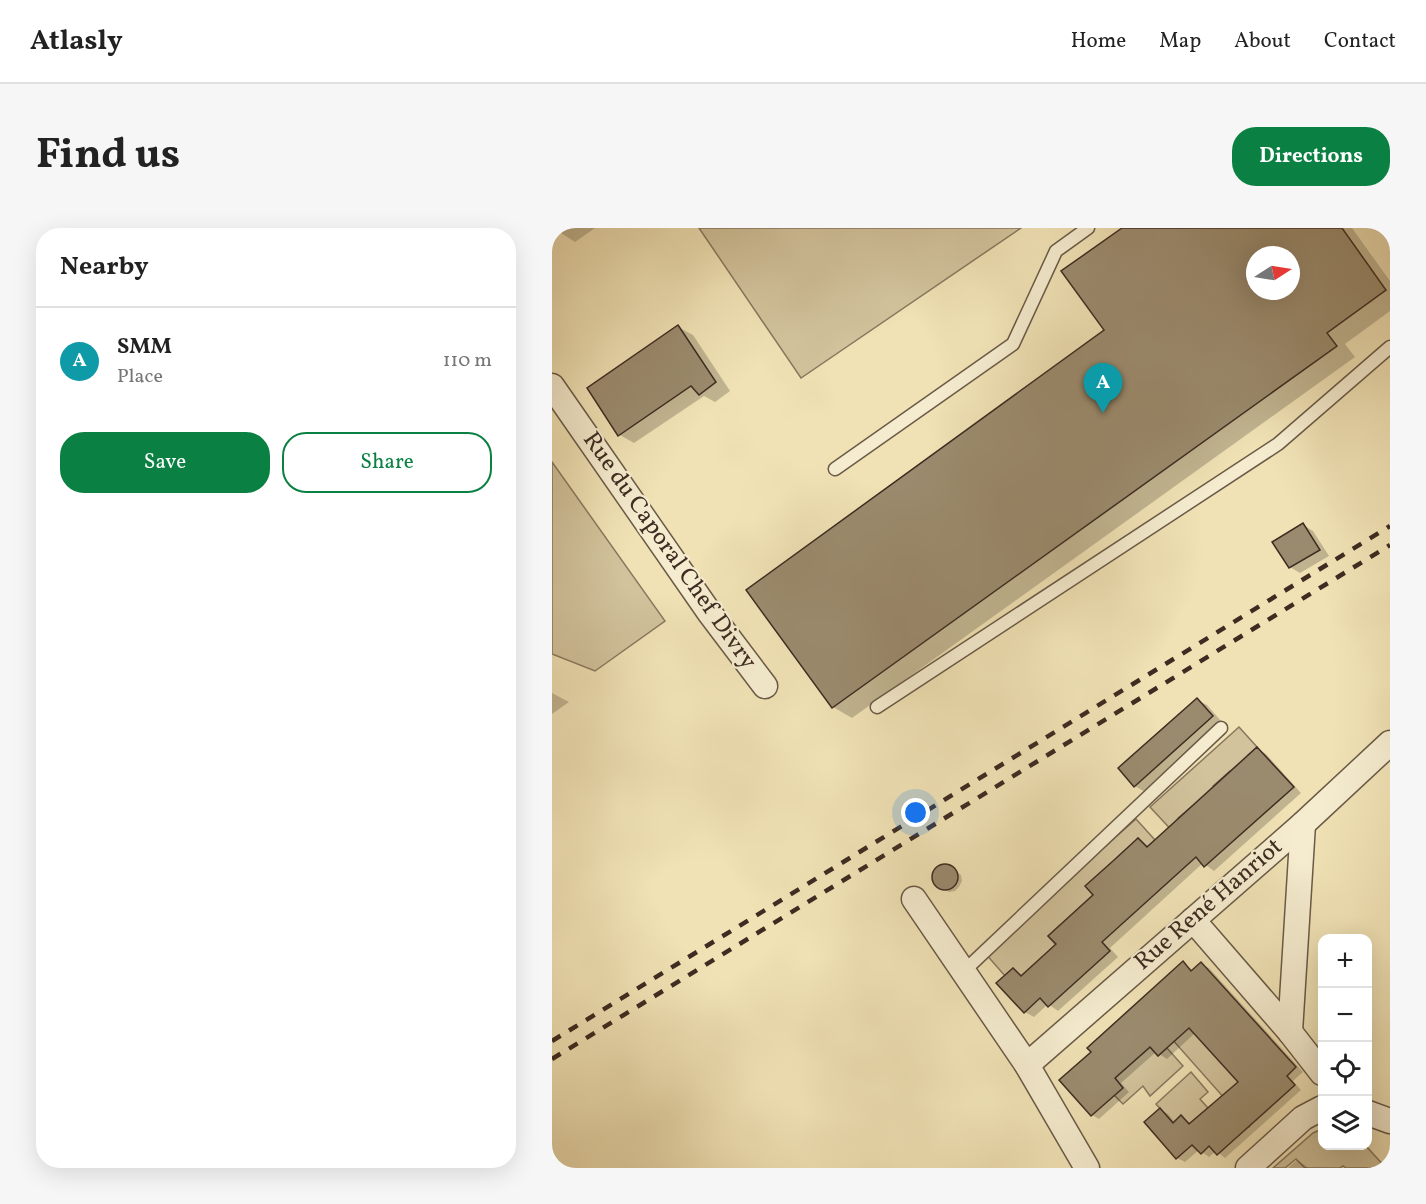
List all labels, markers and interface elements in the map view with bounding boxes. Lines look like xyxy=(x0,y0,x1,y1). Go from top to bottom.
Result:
text: Atlasly xyxy=(30,22,123,61)
text: Home xyxy=(1071,27,1126,56)
text: Map xyxy=(1159,27,1201,56)
text: About xyxy=(1234,27,1291,56)
text: Contact xyxy=(1324,27,1396,56)
text: Find us xyxy=(36,127,180,186)
button: Directions xyxy=(1232,127,1390,186)
north arrow xyxy=(1246,246,1300,300)
text: Nearby xyxy=(60,249,149,285)
text: SMM xyxy=(117,332,172,363)
text: A xyxy=(72,347,87,375)
text: 110 m xyxy=(443,347,492,375)
text: Place xyxy=(117,363,163,391)
pin: A xyxy=(1084,364,1122,413)
street label: Rue du Caporal Chef Divry xyxy=(574,425,764,677)
button: Save xyxy=(60,432,270,493)
button: Share xyxy=(282,432,492,493)
your location xyxy=(901,798,930,827)
street label: Rue René Hanriot xyxy=(1127,831,1291,979)
map controls xyxy=(1318,934,1372,1150)
button: + xyxy=(1318,934,1372,988)
button: − xyxy=(1318,988,1372,1042)
button: locate xyxy=(1318,1042,1372,1096)
button: layers xyxy=(1318,1096,1372,1150)

